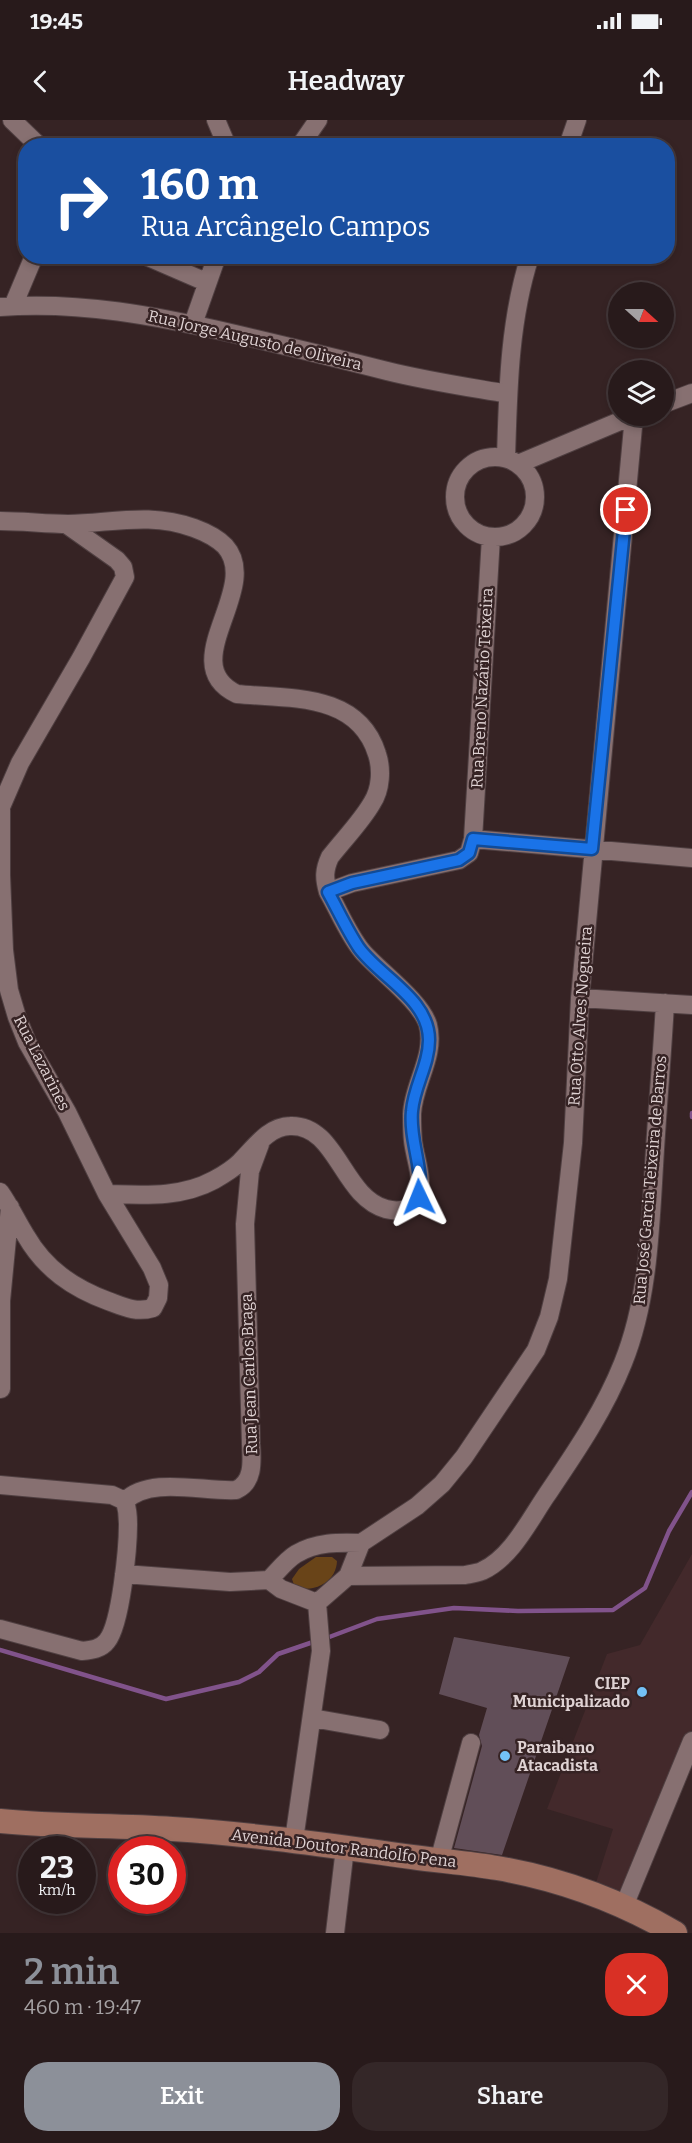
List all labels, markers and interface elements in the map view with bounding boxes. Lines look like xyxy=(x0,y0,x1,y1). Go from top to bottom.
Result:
text: 19:45 xyxy=(30,8,83,35)
icon: back xyxy=(24,65,57,98)
text: Headway xyxy=(287,65,405,97)
icon: share xyxy=(635,65,668,98)
text: 160 m xyxy=(141,160,258,210)
icon: right xyxy=(42,162,120,240)
text: Rua Arcângelo Campos xyxy=(141,211,431,243)
north arrow xyxy=(608,282,674,348)
map controls xyxy=(608,282,674,426)
street label: Rua Jorge Augusto de Oliveira xyxy=(146,306,364,374)
button: layers xyxy=(608,360,674,426)
pin xyxy=(600,484,651,535)
icon: arrive xyxy=(609,493,642,526)
street label: Rua Breno Nazário Teixeira xyxy=(467,587,497,789)
street label: Rua Otto Alves Nogueira xyxy=(564,925,596,1107)
street label: Rua Lazarines xyxy=(10,1012,74,1114)
street label: Rua José Garcia Teixeira de Barros xyxy=(630,1055,670,1305)
position arrow xyxy=(387,1165,451,1229)
street label: Rua Jean Carlos Braga xyxy=(237,1293,261,1455)
place label: CIEP Municipalizado xyxy=(513,1674,630,1711)
marker: CIEP Municipalizado xyxy=(635,1685,649,1699)
place label: Paraibano Atacadista xyxy=(517,1738,598,1775)
marker: Paraibano Atacadista xyxy=(498,1749,512,1763)
street label: Avenida Doutor Randolfo Pena xyxy=(231,1825,458,1871)
speed limit sign: 30 xyxy=(108,1836,186,1914)
text: 23 xyxy=(40,1850,74,1886)
text: km/h xyxy=(38,1881,76,1899)
text: 2 min xyxy=(24,1950,119,1994)
button: close xyxy=(605,1953,668,2016)
text: 460 m · 19:47 xyxy=(24,1995,141,2019)
button: Exit xyxy=(24,2062,340,2131)
button: Share xyxy=(352,2062,668,2131)

